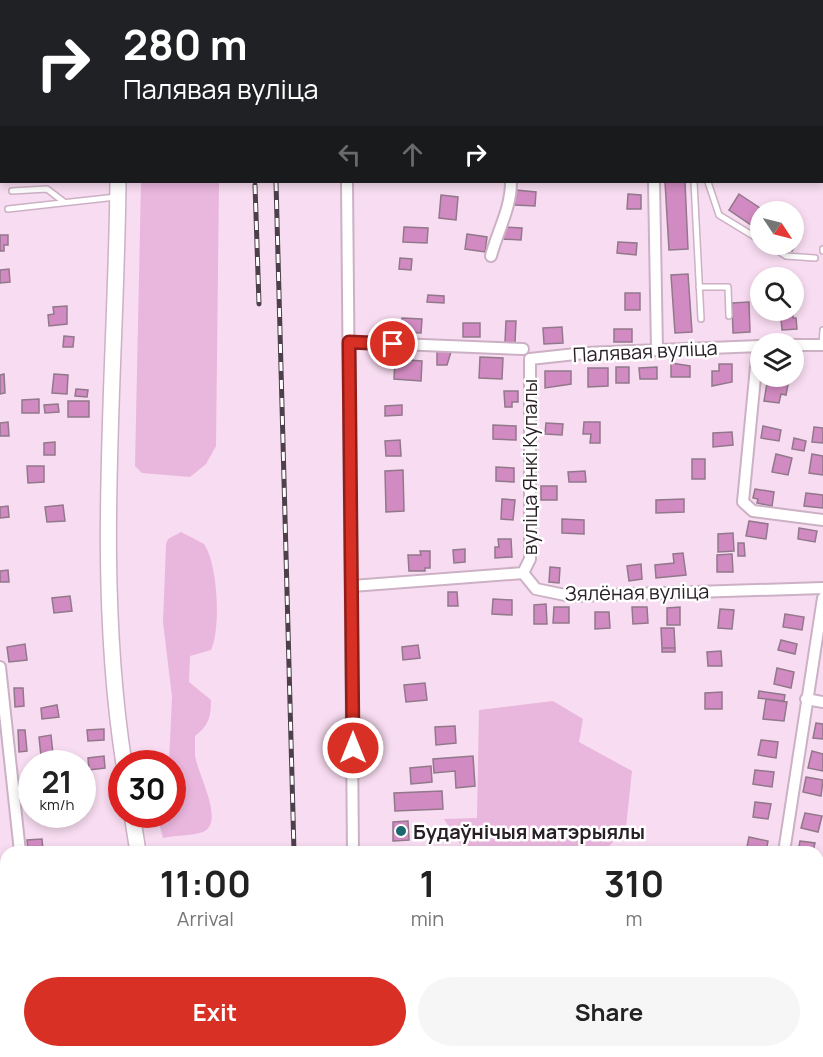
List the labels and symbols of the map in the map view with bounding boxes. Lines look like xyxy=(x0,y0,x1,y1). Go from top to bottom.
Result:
north arrow xyxy=(750,201,804,255)
pin xyxy=(367,318,418,369)
street label: Палявая вуліца xyxy=(572,334,718,368)
street label: вуліца Янкі Купалы xyxy=(516,379,543,555)
street label: Зялёная вуліца xyxy=(564,577,710,607)
position arrow xyxy=(321,716,385,780)
speed limit sign: 30 xyxy=(108,750,186,828)
place label: Будаўнічыя матэрыялы xyxy=(413,818,645,845)
marker: Будаўнічыя матэрыялы xyxy=(394,824,408,838)

